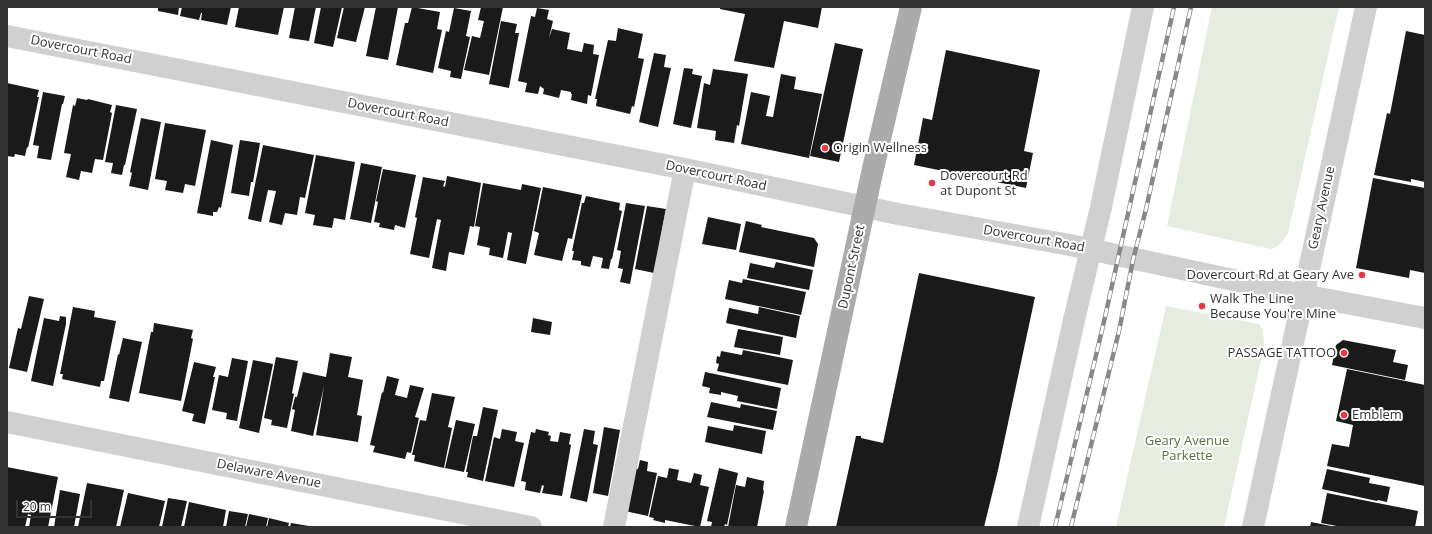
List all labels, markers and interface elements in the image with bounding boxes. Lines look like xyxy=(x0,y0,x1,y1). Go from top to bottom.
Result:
street label: Dovercourt Road xyxy=(29,33,133,67)
street label: Dovercourt Road xyxy=(346,96,450,130)
place label: Origin Wellness xyxy=(833,140,927,156)
marker: Origin Wellness xyxy=(820,143,830,153)
street label: Dovercourt Road xyxy=(664,158,768,194)
street label: Geary Avenue xyxy=(1306,165,1338,251)
place label: Dovercourt Rd at Dupont St xyxy=(940,168,1028,199)
marker: Dovercourt Rd at Dupont St xyxy=(927,178,937,188)
street label: Dovercourt Road xyxy=(982,222,1086,256)
street label: Dupont Street xyxy=(835,224,869,310)
place label: Dovercourt Rd at Geary Ave xyxy=(1187,267,1354,283)
marker: Dovercourt Rd at Geary Ave xyxy=(1357,270,1367,280)
place label: Walk The Line Because You're Mine xyxy=(1210,291,1336,322)
marker: Walk The Line Because You're Mine xyxy=(1197,301,1207,311)
place label: PASSAGE TATTOO xyxy=(1228,345,1336,361)
marker: PASSAGE TATTOO xyxy=(1339,348,1349,358)
place label: Emblem xyxy=(1352,407,1402,423)
marker: Emblem xyxy=(1339,410,1349,420)
park label: Geary Avenue Parkette xyxy=(1145,433,1229,464)
street label: Delaware Avenue xyxy=(216,456,322,492)
scale bar xyxy=(18,492,94,518)
text: 20 m xyxy=(23,498,51,515)

